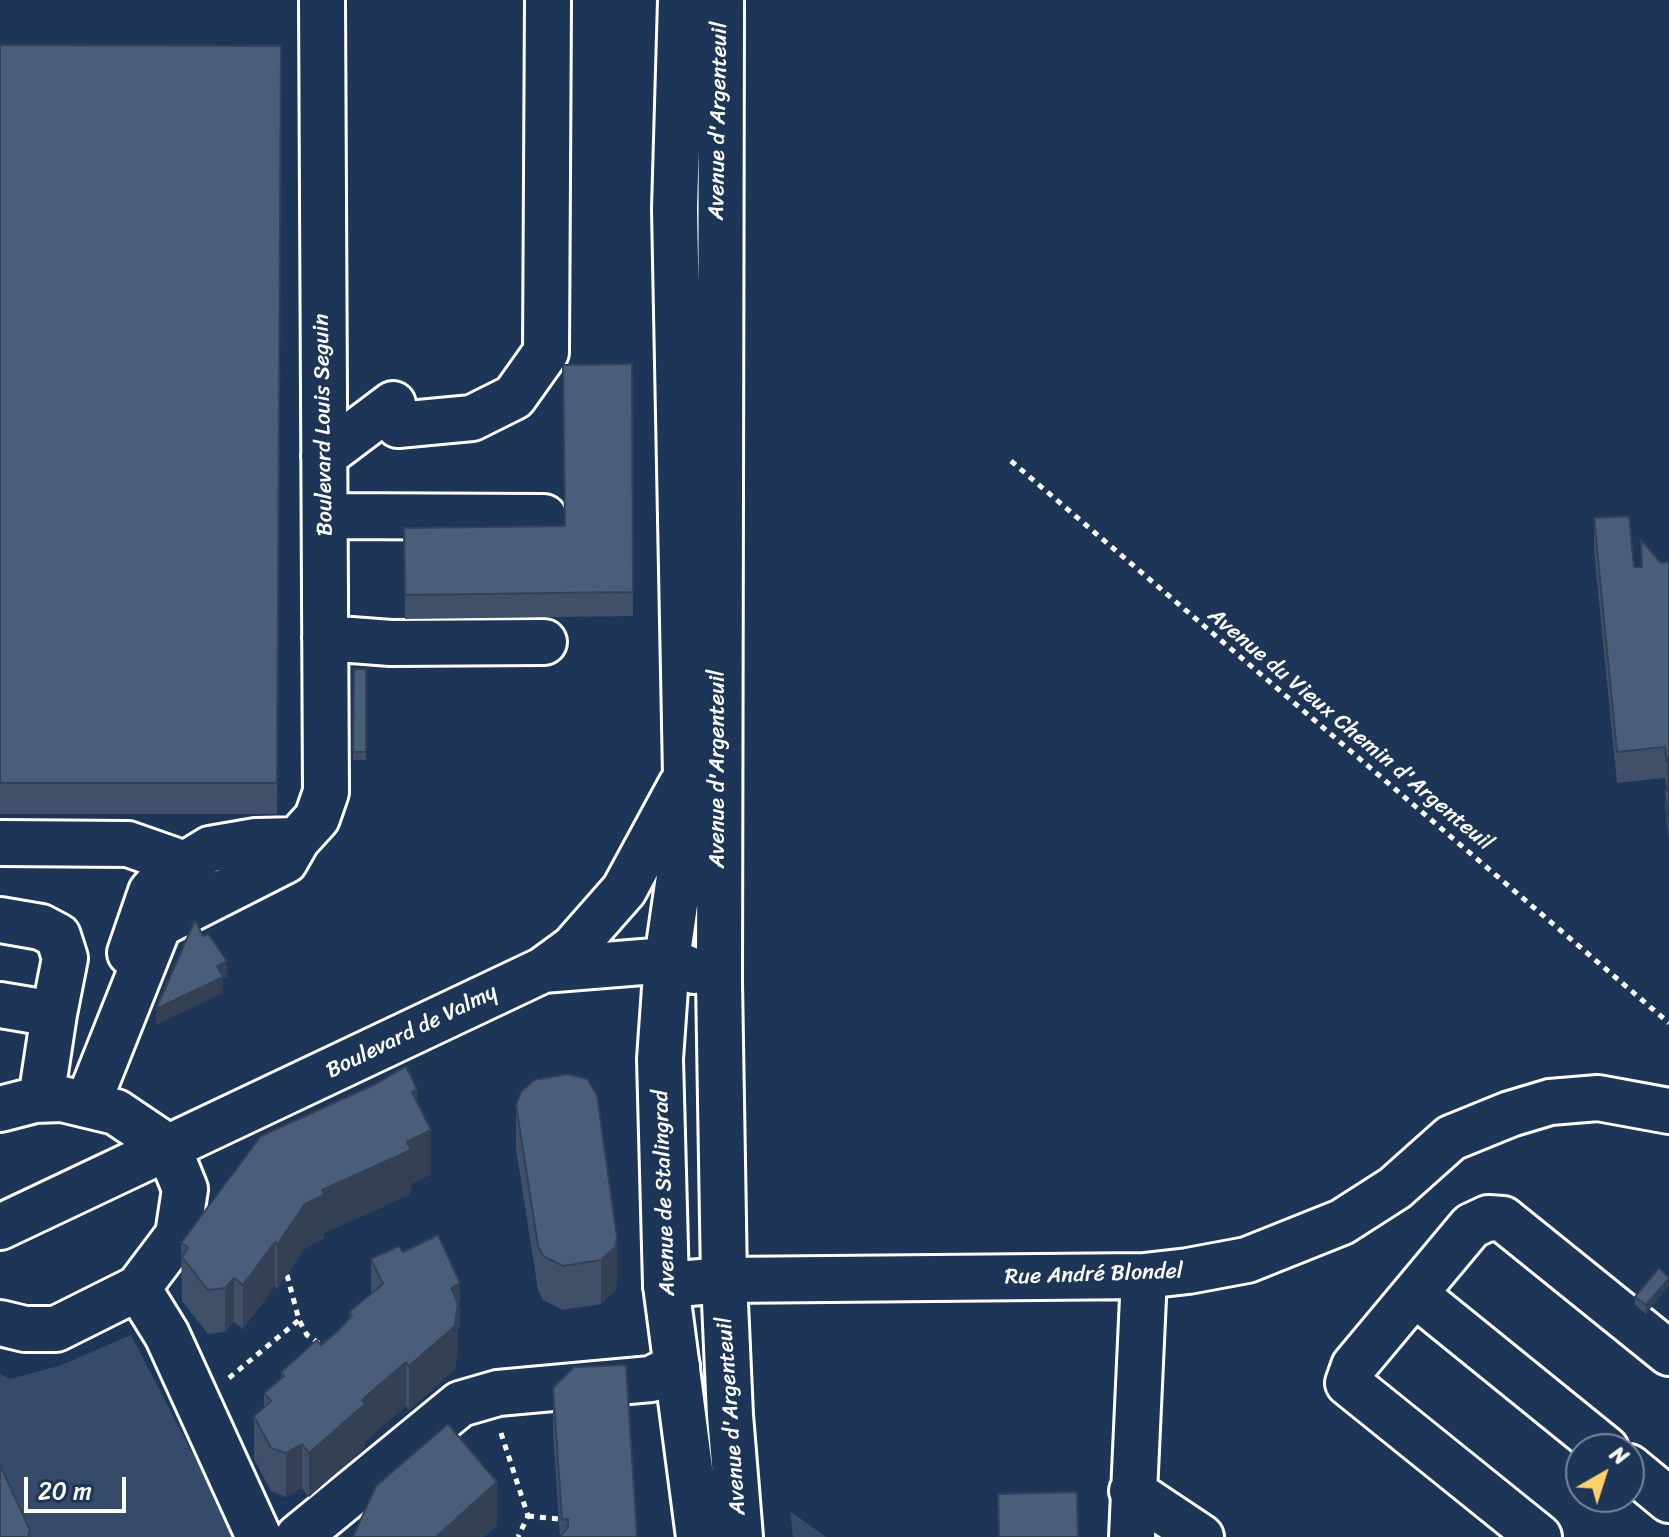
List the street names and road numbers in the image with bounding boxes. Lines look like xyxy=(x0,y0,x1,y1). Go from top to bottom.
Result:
street label: Avenue d'Argenteuil xyxy=(704,21,734,221)
street label: Boulevard Louis Seguin xyxy=(309,314,339,536)
street label: Avenue du Vieux Chemin d'Argenteuil xyxy=(1202,603,1498,857)
street label: Avenue d'Argenteuil xyxy=(705,670,731,868)
street label: Boulevard de Valmy xyxy=(322,979,502,1085)
street label: Avenue de Stalingrad xyxy=(648,1090,682,1296)
street label: Rue André Blondel xyxy=(1004,1259,1184,1291)
street label: Avenue d'Argenteuil xyxy=(712,1316,752,1516)

